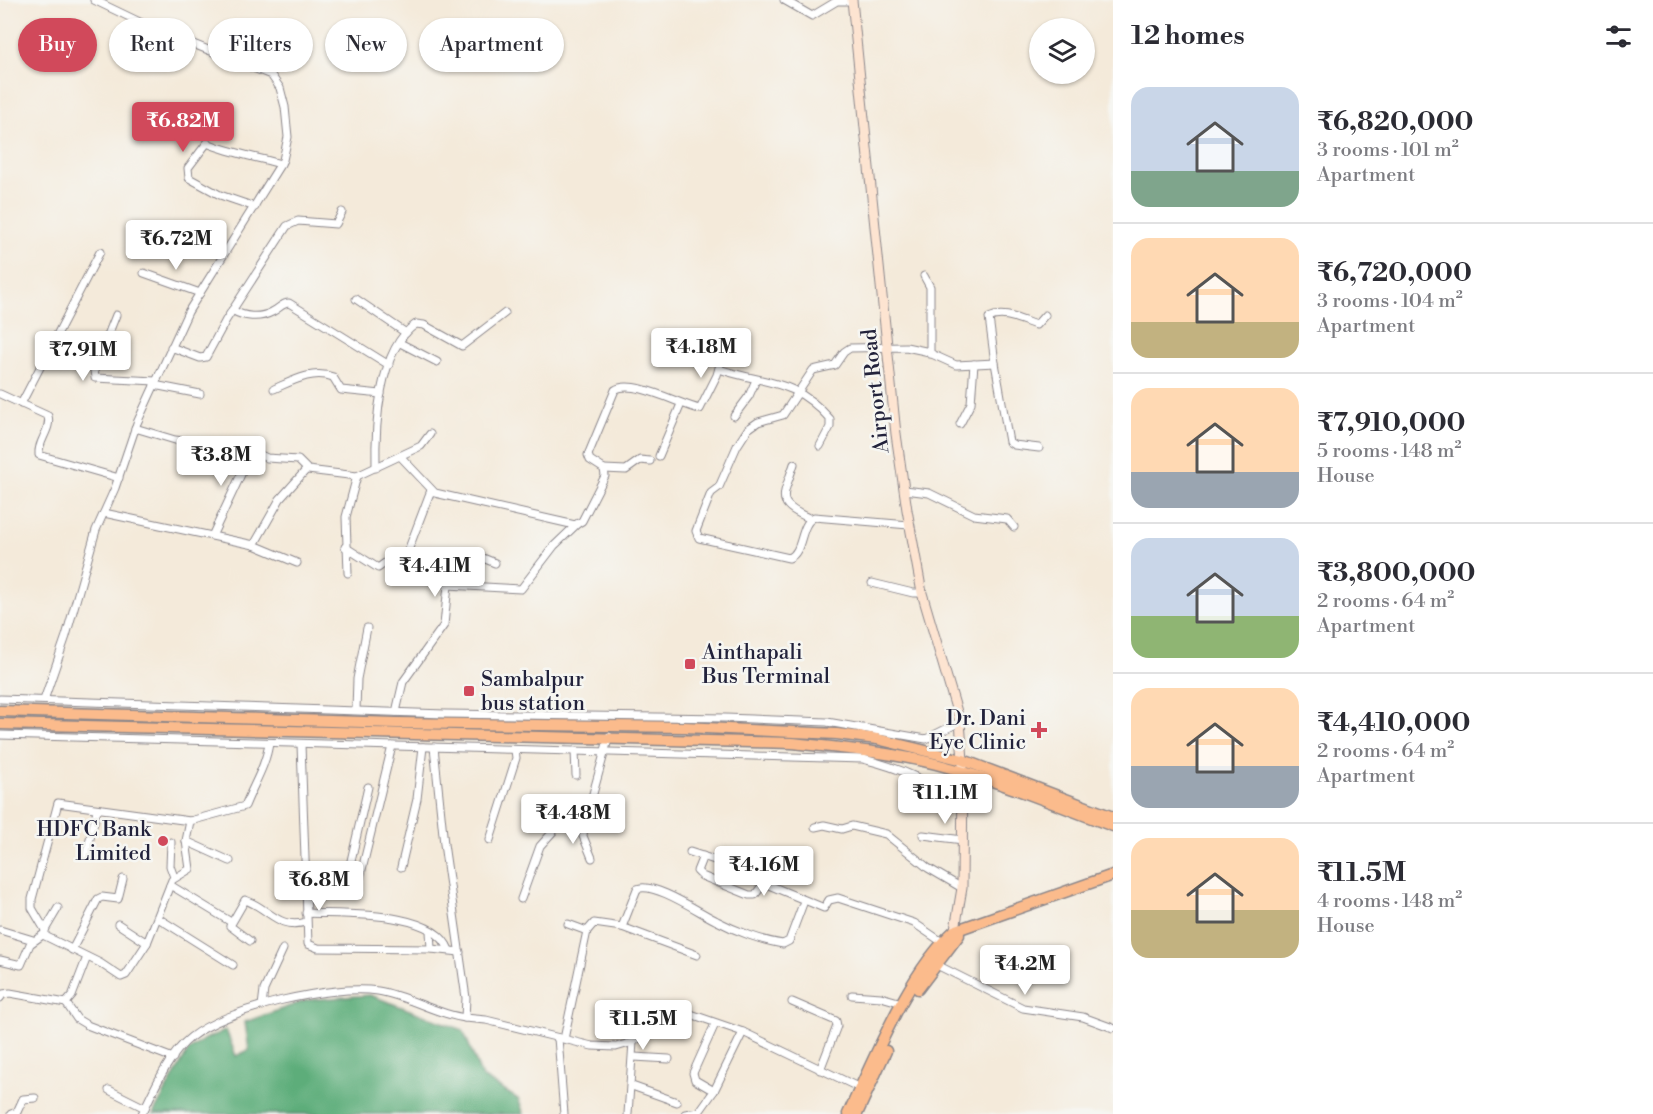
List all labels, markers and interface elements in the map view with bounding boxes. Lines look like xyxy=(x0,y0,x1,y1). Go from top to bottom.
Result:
chip: Buy xyxy=(18,18,97,72)
chip: Rent xyxy=(109,18,196,72)
chip: Filters xyxy=(208,18,313,72)
chip: New xyxy=(325,18,407,72)
chip: Apartment xyxy=(419,18,564,72)
map controls xyxy=(1029,18,1095,84)
button: layers xyxy=(1029,18,1095,84)
text: 12 homes xyxy=(1131,20,1245,52)
icon: filters xyxy=(1602,20,1635,53)
pin: ₹6.82M xyxy=(134,102,232,153)
text: ₹6,820,000 xyxy=(1317,106,1474,138)
text: ₹6.82M xyxy=(146,109,220,134)
icon: home xyxy=(1179,111,1251,183)
text: 3 rooms · 101 m² xyxy=(1317,138,1459,163)
text: Apartment xyxy=(1317,163,1415,188)
pin: ₹6.72M xyxy=(127,220,225,271)
text: ₹6.72M xyxy=(140,227,212,252)
text: ₹6,720,000 xyxy=(1317,257,1472,289)
icon: home xyxy=(1179,262,1251,334)
text: 3 rooms · 104 m² xyxy=(1317,289,1463,314)
text: Apartment xyxy=(1317,314,1415,339)
street label: Airport Road xyxy=(857,327,896,455)
pin: ₹4.18M xyxy=(652,328,750,379)
pin: ₹7.91M xyxy=(34,331,132,382)
text: ₹4.18M xyxy=(665,335,737,360)
text: ₹7.91M xyxy=(49,338,117,363)
text: ₹7,910,000 xyxy=(1317,407,1466,439)
icon: home xyxy=(1179,412,1251,484)
pin: ₹3.8M xyxy=(179,436,263,487)
text: 5 rooms · 148 m² xyxy=(1317,439,1461,464)
text: ₹3.8M xyxy=(191,443,251,468)
text: House xyxy=(1317,464,1375,489)
pin: ₹4.41M xyxy=(386,547,484,598)
text: ₹4.41M xyxy=(399,554,471,579)
text: ₹3,800,000 xyxy=(1317,557,1475,589)
icon: home xyxy=(1179,562,1251,634)
text: 2 rooms · 64 m² xyxy=(1317,589,1454,614)
text: Apartment xyxy=(1317,614,1415,639)
place label: Ainthapali Bus Terminal xyxy=(701,640,830,690)
marker: Ainthapali Bus Terminal xyxy=(683,657,697,671)
place label: Sambalpur bus station xyxy=(481,667,585,717)
marker: Sambalpur bus station xyxy=(462,684,476,698)
place label: Dr. Dani Eye Clinic xyxy=(929,706,1026,756)
text: ₹4,410,000 xyxy=(1317,707,1471,739)
icon: home xyxy=(1179,712,1251,784)
marker: Dr. Dani Eye Clinic xyxy=(1030,721,1048,739)
text: 2 rooms · 64 m² xyxy=(1317,739,1454,764)
text: Apartment xyxy=(1317,764,1415,789)
pin: ₹11.1M xyxy=(896,774,994,825)
text: ₹11.1M xyxy=(912,781,978,806)
pin: ₹4.48M xyxy=(524,794,622,845)
text: ₹4.48M xyxy=(535,801,611,826)
place label: HDFC Bank Limited xyxy=(36,817,152,867)
marker: HDFC Bank Limited xyxy=(156,834,170,848)
pin: ₹4.16M xyxy=(715,846,813,897)
text: ₹4.16M xyxy=(728,853,800,878)
text: ₹11.5M xyxy=(1317,857,1406,889)
pin: ₹6.8M xyxy=(277,861,361,912)
icon: home xyxy=(1179,862,1251,934)
text: ₹6.8M xyxy=(288,868,350,893)
text: 4 rooms · 148 m² xyxy=(1317,889,1462,914)
text: House xyxy=(1317,914,1375,939)
pin: ₹4.2M xyxy=(983,945,1067,996)
text: ₹4.2M xyxy=(994,952,1056,977)
pin: ₹11.5M xyxy=(594,1000,692,1051)
text: ₹11.5M xyxy=(609,1007,677,1032)

